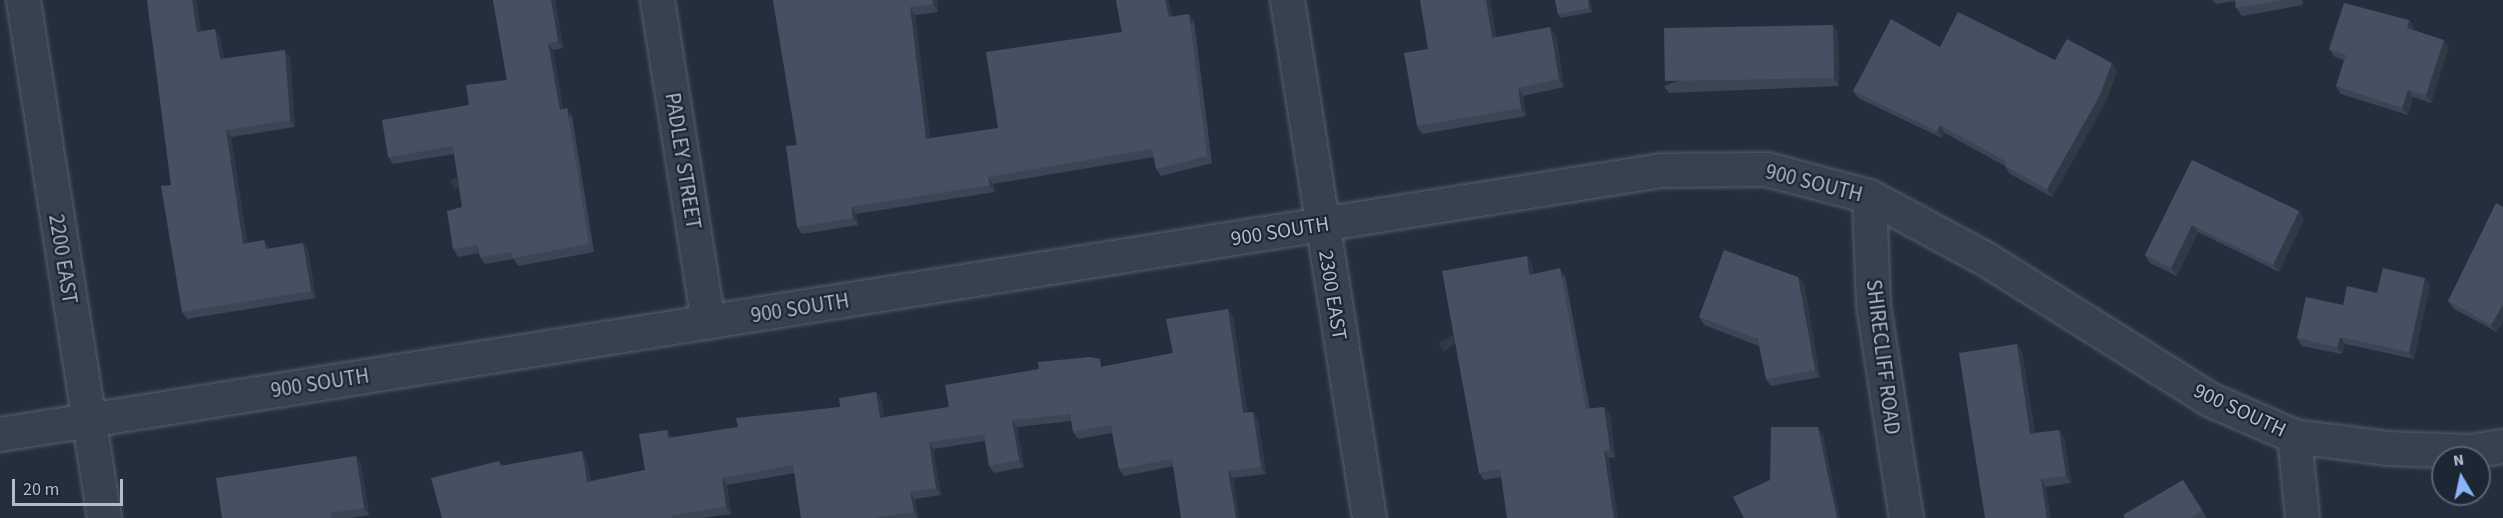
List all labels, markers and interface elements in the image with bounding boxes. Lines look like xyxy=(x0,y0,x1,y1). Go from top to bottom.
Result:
street label: PADLEY STREET xyxy=(660,91,706,231)
street label: 900 SOUTH xyxy=(1763,159,1865,207)
street label: 900 SOUTH xyxy=(1229,211,1331,251)
street label: 2200 EAST xyxy=(43,212,83,306)
street label: 2300 EAST xyxy=(1313,248,1353,342)
street label: SHIRECLIFF ROAD xyxy=(1861,278,1905,436)
street label: 900 SOUTH xyxy=(749,288,851,328)
street label: 900 SOUTH xyxy=(269,363,371,403)
street label: 900 SOUTH xyxy=(2190,378,2290,442)
north arrow xyxy=(2431,446,2491,506)
text: N xyxy=(2452,449,2465,472)
scale bar xyxy=(15,467,126,505)
text: 20 m xyxy=(23,477,59,502)

